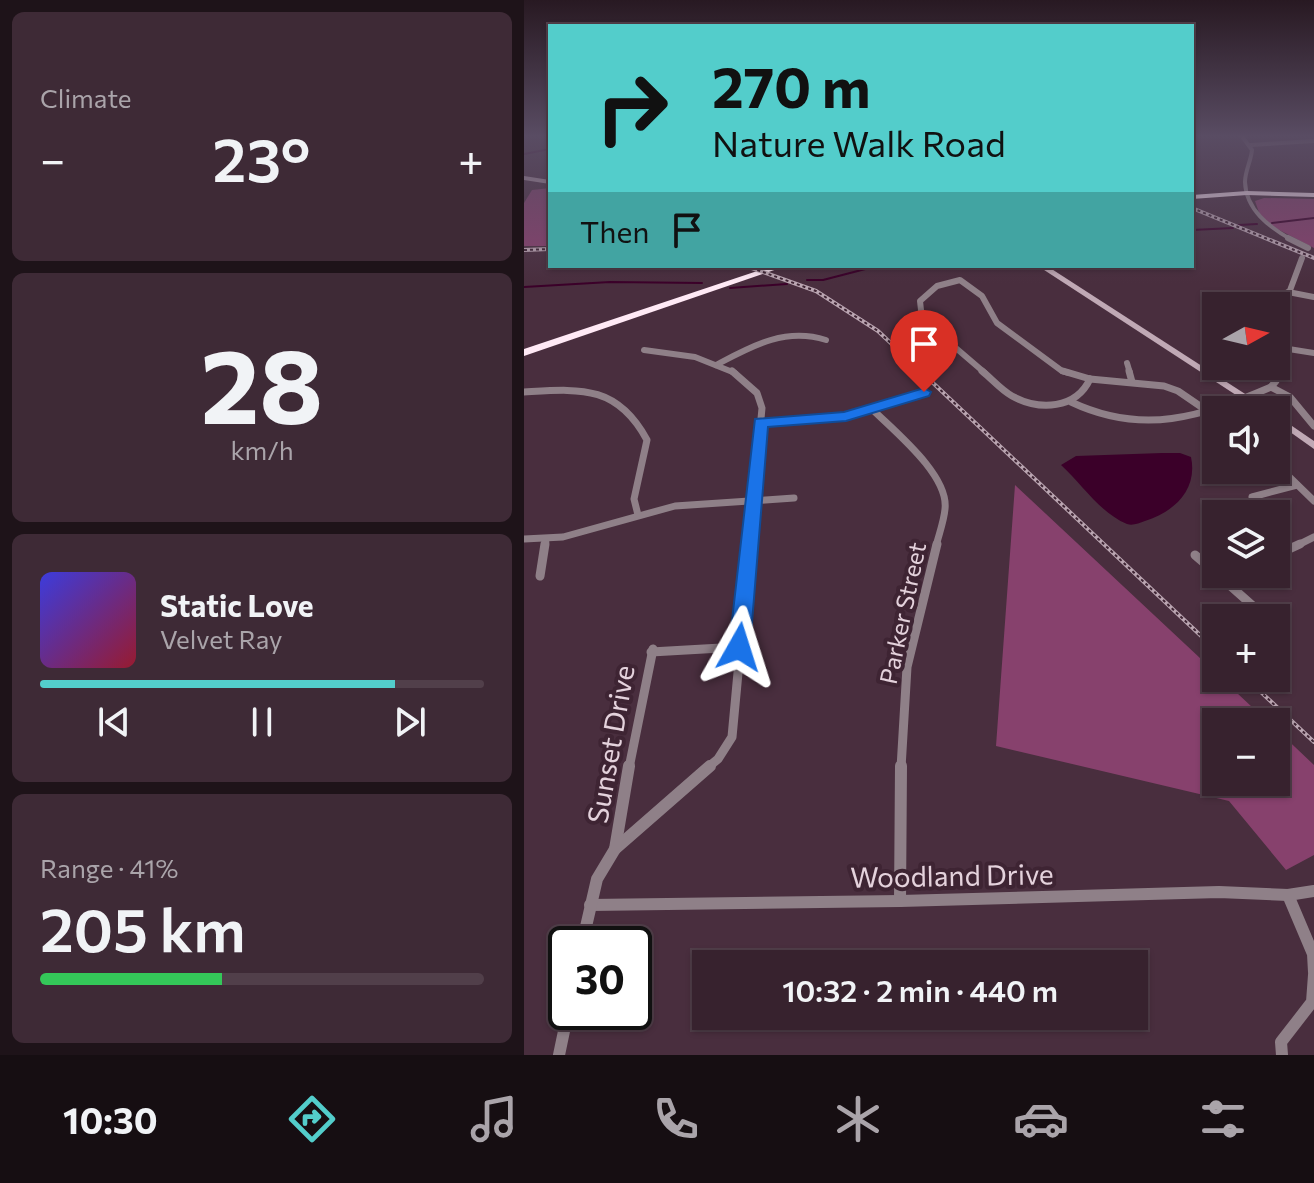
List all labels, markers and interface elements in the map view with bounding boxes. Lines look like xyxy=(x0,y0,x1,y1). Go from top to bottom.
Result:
text: 270 m xyxy=(712,51,871,120)
icon: right xyxy=(580,56,684,160)
text: Climate xyxy=(40,82,132,113)
text: Nature Walk Road xyxy=(712,120,1006,164)
text: 23° xyxy=(213,121,311,194)
text: − xyxy=(40,131,65,185)
text: + xyxy=(458,131,484,185)
icon: arrive xyxy=(665,208,709,252)
text: Then xyxy=(580,212,649,249)
north arrow xyxy=(1202,292,1290,380)
map controls xyxy=(1202,292,1290,796)
pin xyxy=(890,310,958,392)
text: 28 xyxy=(201,318,323,445)
icon: arrive xyxy=(902,322,946,366)
button: sound xyxy=(1202,396,1290,484)
text: km/h xyxy=(230,434,294,465)
button: layers xyxy=(1202,500,1290,588)
street label: Parker Street xyxy=(873,539,931,687)
text: Static Love xyxy=(160,586,314,623)
button: + xyxy=(1202,604,1290,692)
position arrow xyxy=(697,605,781,689)
text: Velvet Ray xyxy=(160,623,283,654)
street label: Sunset Drive xyxy=(579,662,641,826)
icon: previous xyxy=(92,700,136,744)
icon: pause xyxy=(240,700,284,744)
icon: next xyxy=(388,700,432,744)
button: − xyxy=(1202,708,1290,796)
text: Range · 41% xyxy=(40,852,178,883)
street label: Woodland Drive xyxy=(850,856,1054,894)
text: 205 km xyxy=(40,891,246,964)
speed limit sign: 30 xyxy=(548,926,652,1030)
text: 10:32 · 2 min · 440 m xyxy=(782,971,1058,1008)
icon: directions xyxy=(284,1091,340,1147)
icon: music xyxy=(466,1091,522,1147)
icon: phone xyxy=(648,1091,704,1147)
icon: climate xyxy=(830,1091,886,1147)
icon: car xyxy=(1013,1091,1069,1147)
icon: filters xyxy=(1195,1091,1251,1147)
text: 10:30 xyxy=(63,1097,158,1141)

